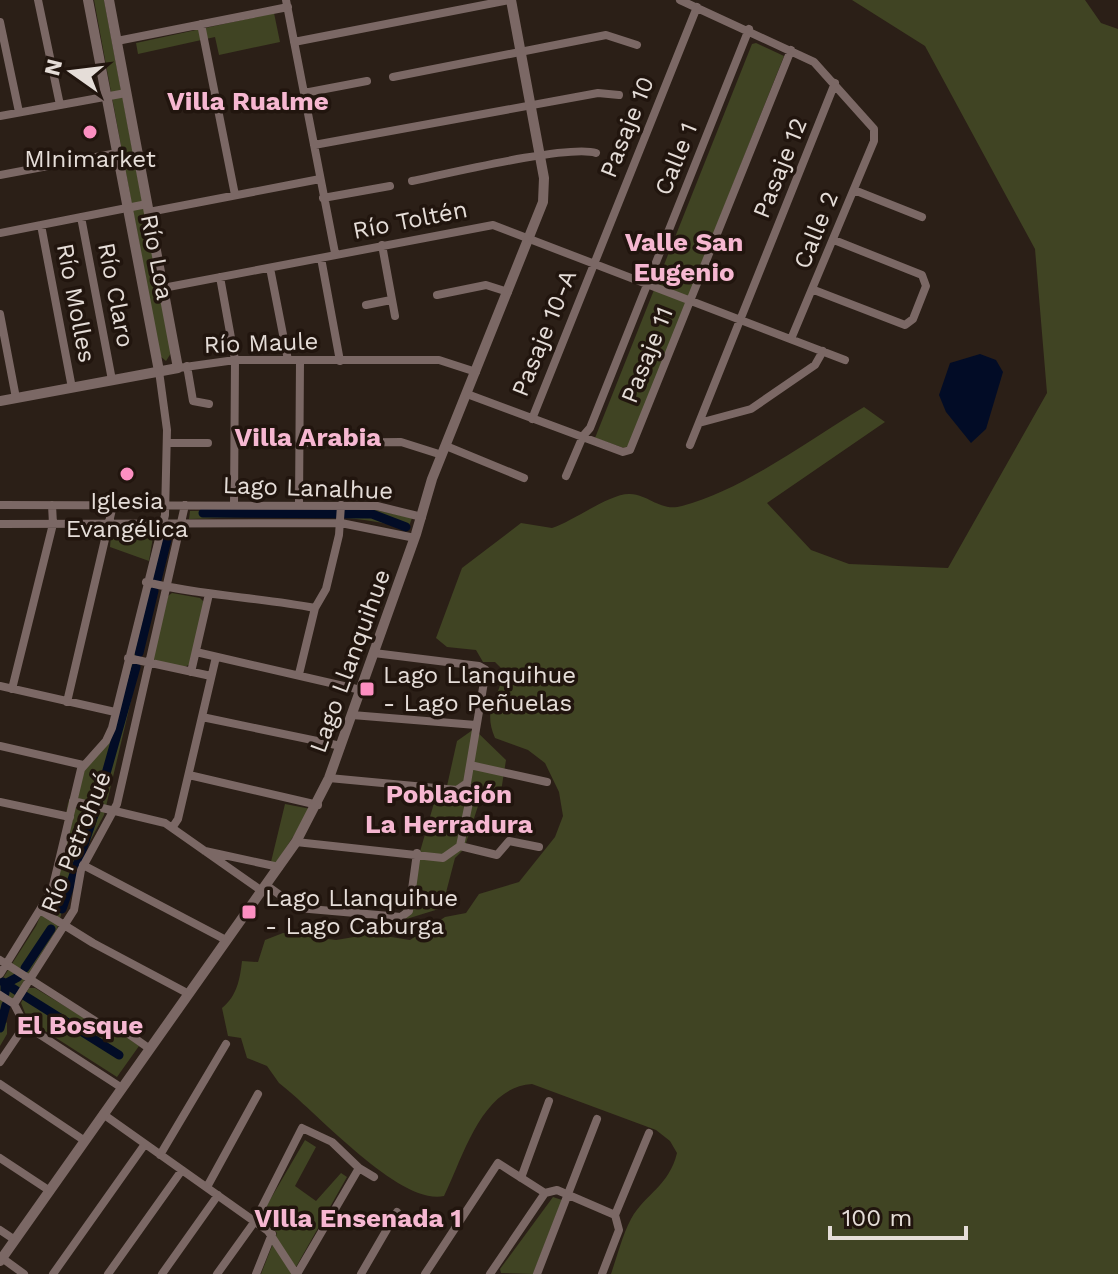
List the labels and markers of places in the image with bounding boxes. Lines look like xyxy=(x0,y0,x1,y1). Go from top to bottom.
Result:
marker: MInimarket xyxy=(81,123,99,141)
place label: MInimarket xyxy=(24,145,156,173)
marker: Iglesia Evangélica xyxy=(118,465,136,483)
place label: Iglesia Evangélica xyxy=(66,487,188,543)
place label: Lago Llanquihue - Lago Peñuelas xyxy=(383,661,576,717)
marker: Lago Llanquihue - Lago Peñuelas xyxy=(358,680,376,698)
place label: Lago Llanquihue - Lago Caburga xyxy=(265,884,458,940)
marker: Lago Llanquihue - Lago Caburga xyxy=(240,903,258,921)

